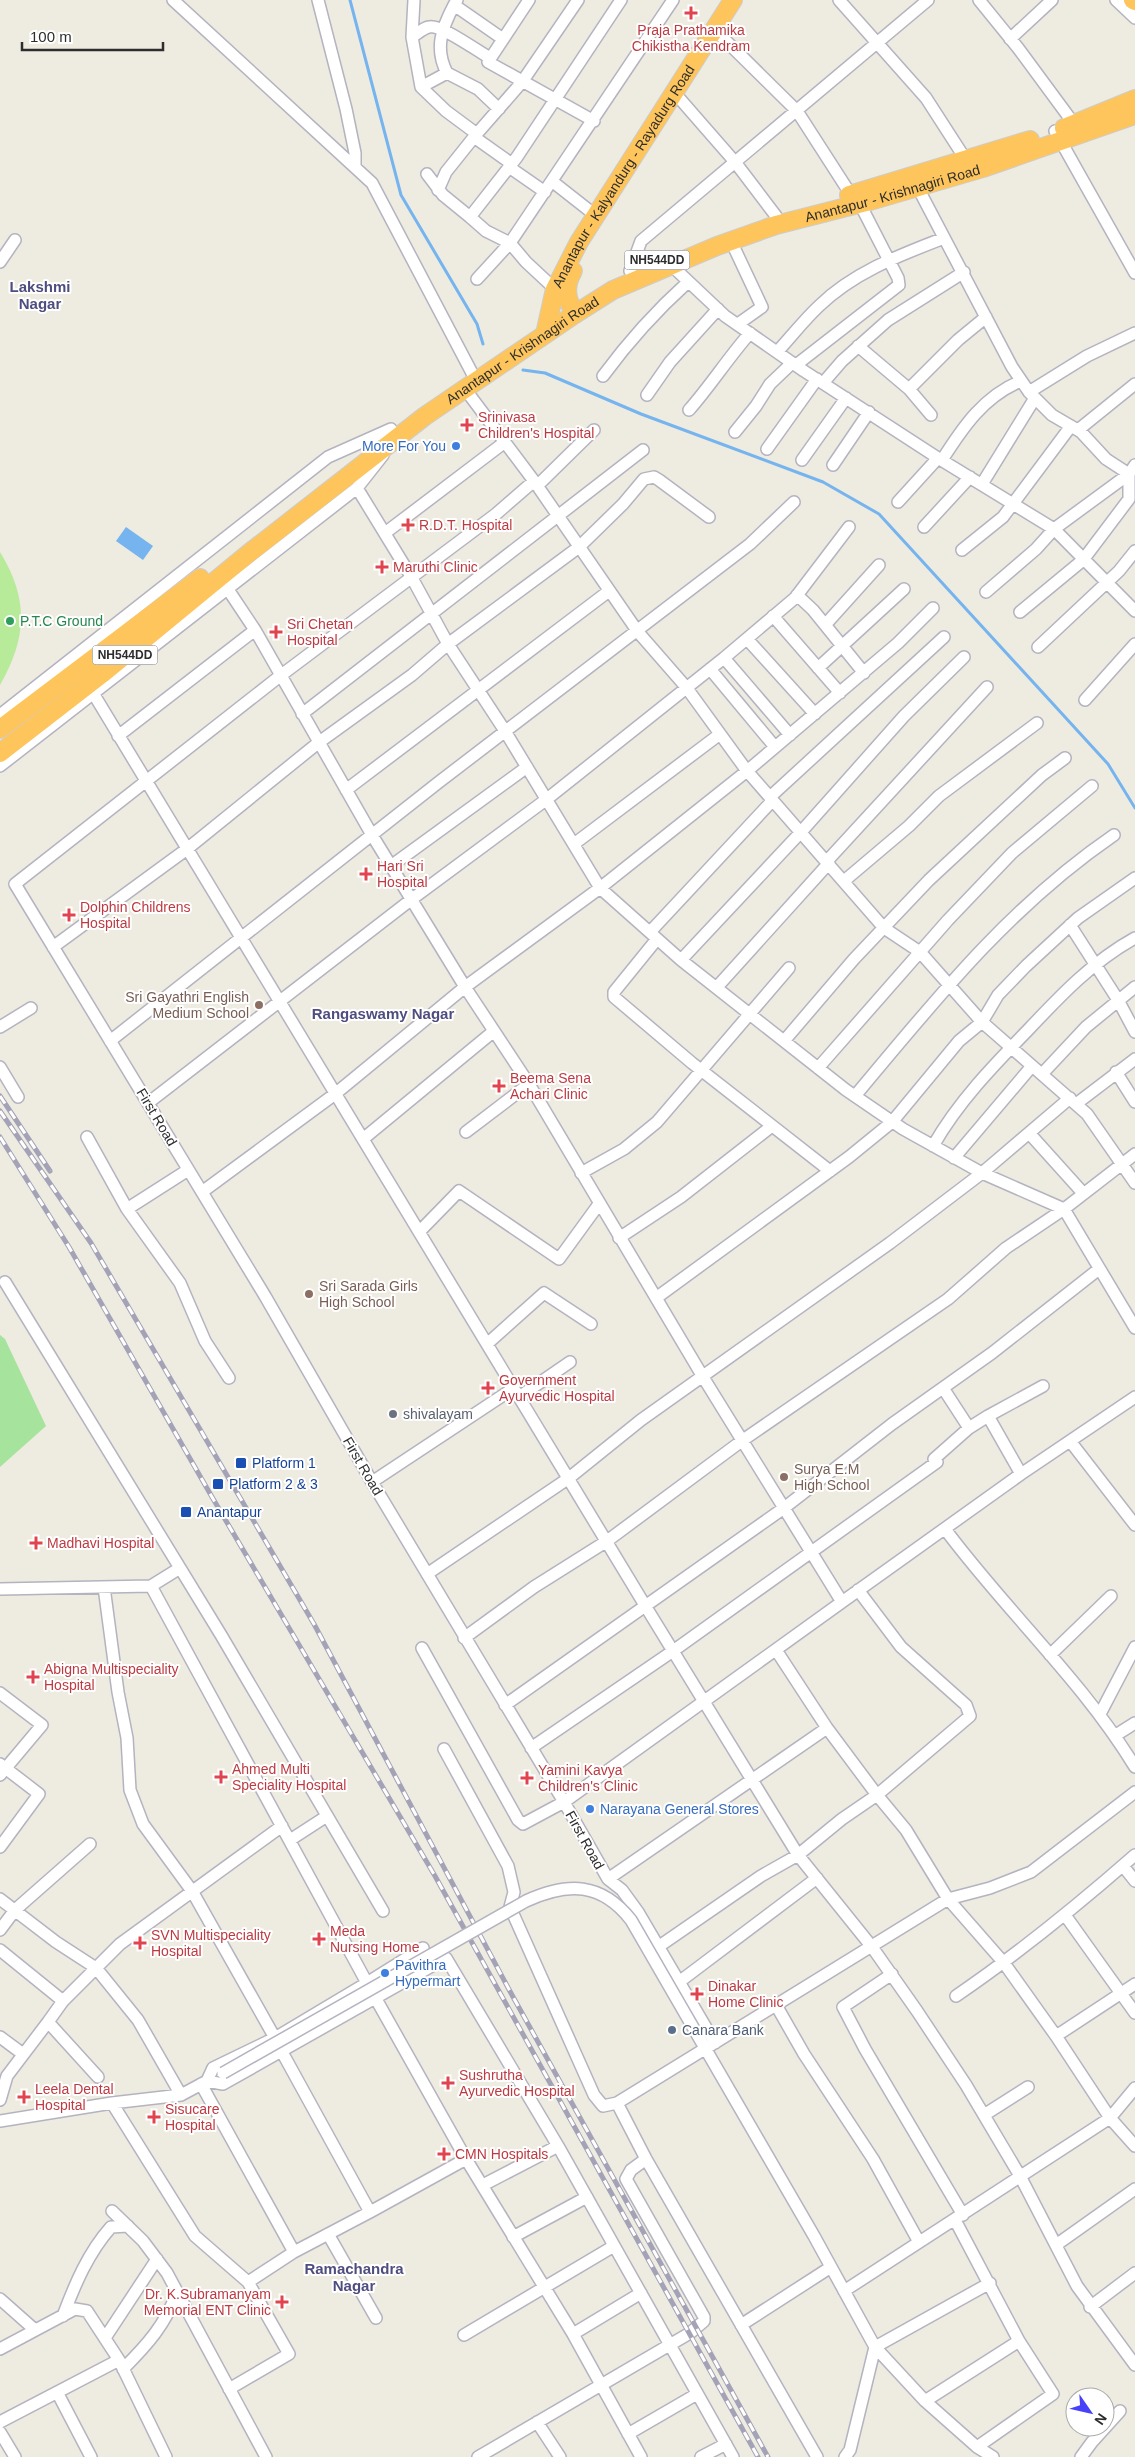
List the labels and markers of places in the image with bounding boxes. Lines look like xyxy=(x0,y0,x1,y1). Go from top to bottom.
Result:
marker: Praja Prathamika Chikistha Kendram xyxy=(684,6,698,20)
place label: Praja Prathamika Chikistha Kendram xyxy=(632,22,750,54)
place label: Srinivasa Children's Hospital xyxy=(478,409,594,441)
marker: Srinivasa Children's Hospital xyxy=(460,418,474,432)
place label: More For You xyxy=(362,438,446,454)
marker: More For You xyxy=(450,440,462,452)
place label: R.D.T. Hospital xyxy=(419,517,512,533)
marker: R.D.T. Hospital xyxy=(401,518,415,532)
place label: Maruthi Clinic xyxy=(393,559,478,575)
marker: Maruthi Clinic xyxy=(375,560,389,574)
place label: P.T.C Ground xyxy=(20,613,103,629)
marker: P.T.C Ground xyxy=(4,615,16,627)
place label: Sri Chetan Hospital xyxy=(287,616,353,648)
marker: Sri Chetan Hospital xyxy=(269,625,283,639)
place label: Hari Sri Hospital xyxy=(377,858,428,890)
marker: Hari Sri Hospital xyxy=(359,867,373,881)
place label: Dolphin Childrens Hospital xyxy=(80,899,191,931)
marker: Dolphin Childrens Hospital xyxy=(62,908,76,922)
place label: Sri Gayathri English Medium School xyxy=(125,989,249,1021)
marker: Sri Gayathri English Medium School xyxy=(253,999,265,1011)
place label: Beema Sena Achari Clinic xyxy=(510,1070,591,1102)
marker: Beema Sena Achari Clinic xyxy=(492,1079,506,1093)
place label: Sri Sarada Girls High School xyxy=(319,1278,418,1310)
marker: Sri Sarada Girls High School xyxy=(303,1288,315,1300)
place label: Government Ayurvedic Hospital xyxy=(499,1372,615,1404)
marker: Government Ayurvedic Hospital xyxy=(481,1381,495,1395)
place label: shivalayam xyxy=(403,1406,473,1422)
marker: shivalayam xyxy=(387,1408,399,1420)
place label: Platform 1 xyxy=(252,1455,316,1471)
marker: Platform 1 xyxy=(234,1456,248,1470)
place label: Surya E.M High School xyxy=(794,1461,870,1493)
marker: Surya E.M High School xyxy=(778,1471,790,1483)
place label: Platform 2 & 3 xyxy=(229,1476,318,1492)
marker: Platform 2 & 3 xyxy=(211,1477,225,1491)
place label: Anantapur xyxy=(197,1504,262,1520)
marker: Anantapur xyxy=(179,1505,193,1519)
place label: Madhavi Hospital xyxy=(47,1535,154,1551)
marker: Madhavi Hospital xyxy=(29,1536,43,1550)
place label: Abigna Multispeciality Hospital xyxy=(44,1661,179,1693)
marker: Abigna Multispeciality Hospital xyxy=(26,1670,40,1684)
place label: Ahmed Multi Speciality Hospital xyxy=(232,1761,346,1793)
place label: Yamini Kavya Children's Clinic xyxy=(538,1762,638,1794)
marker: Ahmed Multi Speciality Hospital xyxy=(214,1770,228,1784)
marker: Yamini Kavya Children's Clinic xyxy=(520,1771,534,1785)
place label: Narayana General Stores xyxy=(600,1801,759,1817)
marker: Narayana General Stores xyxy=(584,1803,596,1815)
place label: Meda Nursing Home xyxy=(330,1923,420,1955)
place label: SVN Multispeciality Hospital xyxy=(151,1927,271,1959)
marker: Meda Nursing Home xyxy=(312,1932,326,1946)
marker: SVN Multispeciality Hospital xyxy=(133,1936,147,1950)
place label: Pavithra Hypermart xyxy=(395,1957,460,1989)
marker: Pavithra Hypermart xyxy=(379,1967,391,1979)
place label: Dinakar Home Clinic xyxy=(708,1978,783,2010)
marker: Dinakar Home Clinic xyxy=(690,1987,704,2001)
place label: Canara Bank xyxy=(682,2022,765,2038)
marker: Canara Bank xyxy=(666,2024,678,2036)
place label: Sushrutha Ayurvedic Hospital xyxy=(459,2067,575,2099)
marker: Sushrutha Ayurvedic Hospital xyxy=(441,2076,455,2090)
place label: Leela Dental Hospital xyxy=(35,2081,114,2113)
marker: Leela Dental Hospital xyxy=(17,2090,31,2104)
place label: Sisucare Hospital xyxy=(165,2101,220,2133)
marker: Sisucare Hospital xyxy=(147,2110,161,2124)
place label: CMN Hospitals xyxy=(455,2146,548,2162)
marker: CMN Hospitals xyxy=(437,2147,451,2161)
place label: Dr. K.Subramanyam Memorial ENT Clinic xyxy=(144,2286,271,2318)
marker: Dr. K.Subramanyam Memorial ENT Clinic xyxy=(275,2295,289,2309)

